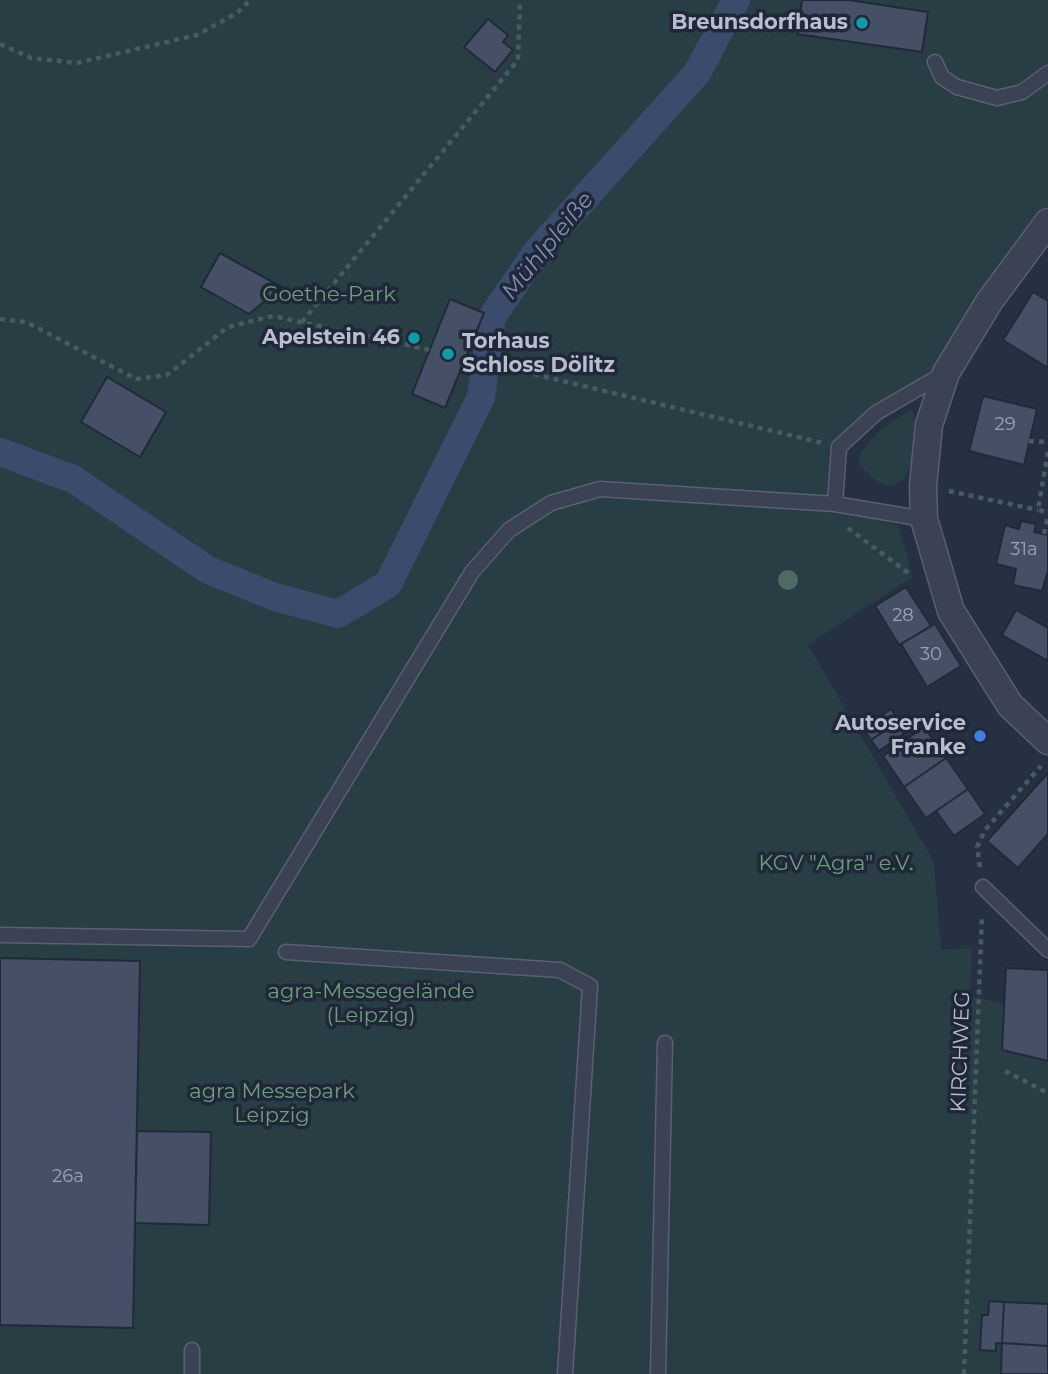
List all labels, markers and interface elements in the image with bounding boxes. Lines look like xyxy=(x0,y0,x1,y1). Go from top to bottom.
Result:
place label: Breunsdorfhaus xyxy=(671,10,848,36)
marker: Breunsdorfhaus xyxy=(854,15,870,31)
water label: Mühlpleiße xyxy=(496,187,600,305)
park label: Goethe-Park xyxy=(262,282,396,308)
place label: Apelstein 46 xyxy=(262,325,400,351)
place label: Torhaus Schloss Dölitz xyxy=(462,329,615,379)
marker: Apelstein 46 xyxy=(406,330,422,346)
marker: Torhaus Schloss Dölitz xyxy=(440,346,456,362)
house number: 29 xyxy=(994,414,1016,436)
house number: 31a xyxy=(1010,539,1038,561)
house number: 28 xyxy=(892,605,914,627)
house number: 30 xyxy=(920,644,942,666)
place label: Autoservice Franke xyxy=(835,711,966,761)
marker: Autoservice Franke xyxy=(972,728,988,744)
park label: KGV "Agra" e.V. xyxy=(759,851,913,877)
park label: agra-Messegelände (Leipzig) xyxy=(268,979,474,1029)
street label: KIRCHWEG xyxy=(946,991,976,1113)
park label: agra Messepark Leipzig xyxy=(189,1079,355,1129)
house number: 26a xyxy=(52,1166,84,1188)

